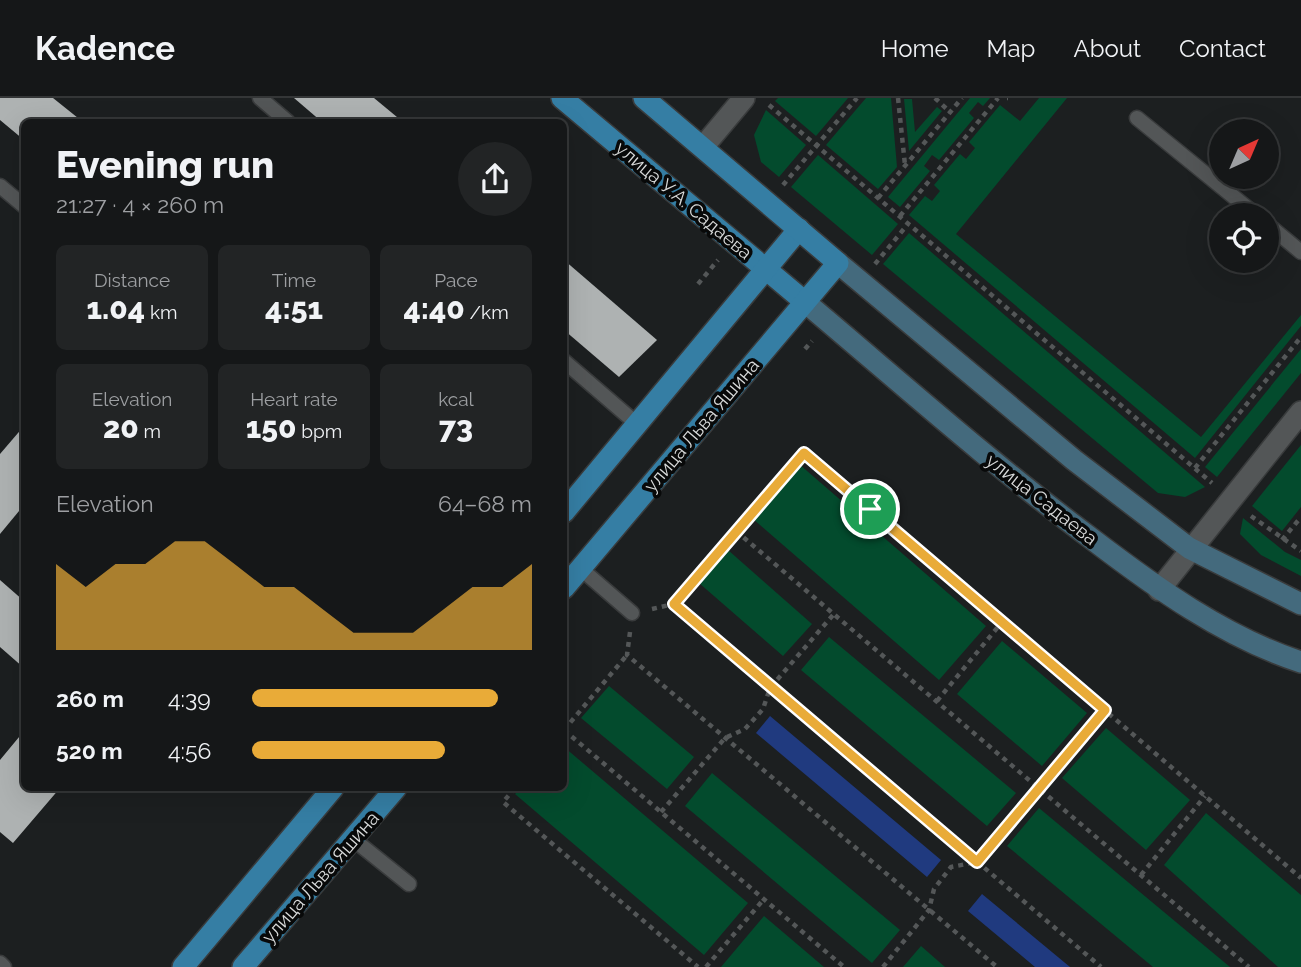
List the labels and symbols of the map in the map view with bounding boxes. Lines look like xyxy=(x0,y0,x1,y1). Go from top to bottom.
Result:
north arrow xyxy=(1209,119,1279,189)
street label: улица У.А. Садаева xyxy=(611,136,757,264)
street label: улица Льва Яшина xyxy=(639,354,763,496)
street label: улица Садаева xyxy=(982,449,1102,549)
pin xyxy=(840,479,900,539)
street label: улица Льва Яшина xyxy=(257,807,383,947)

